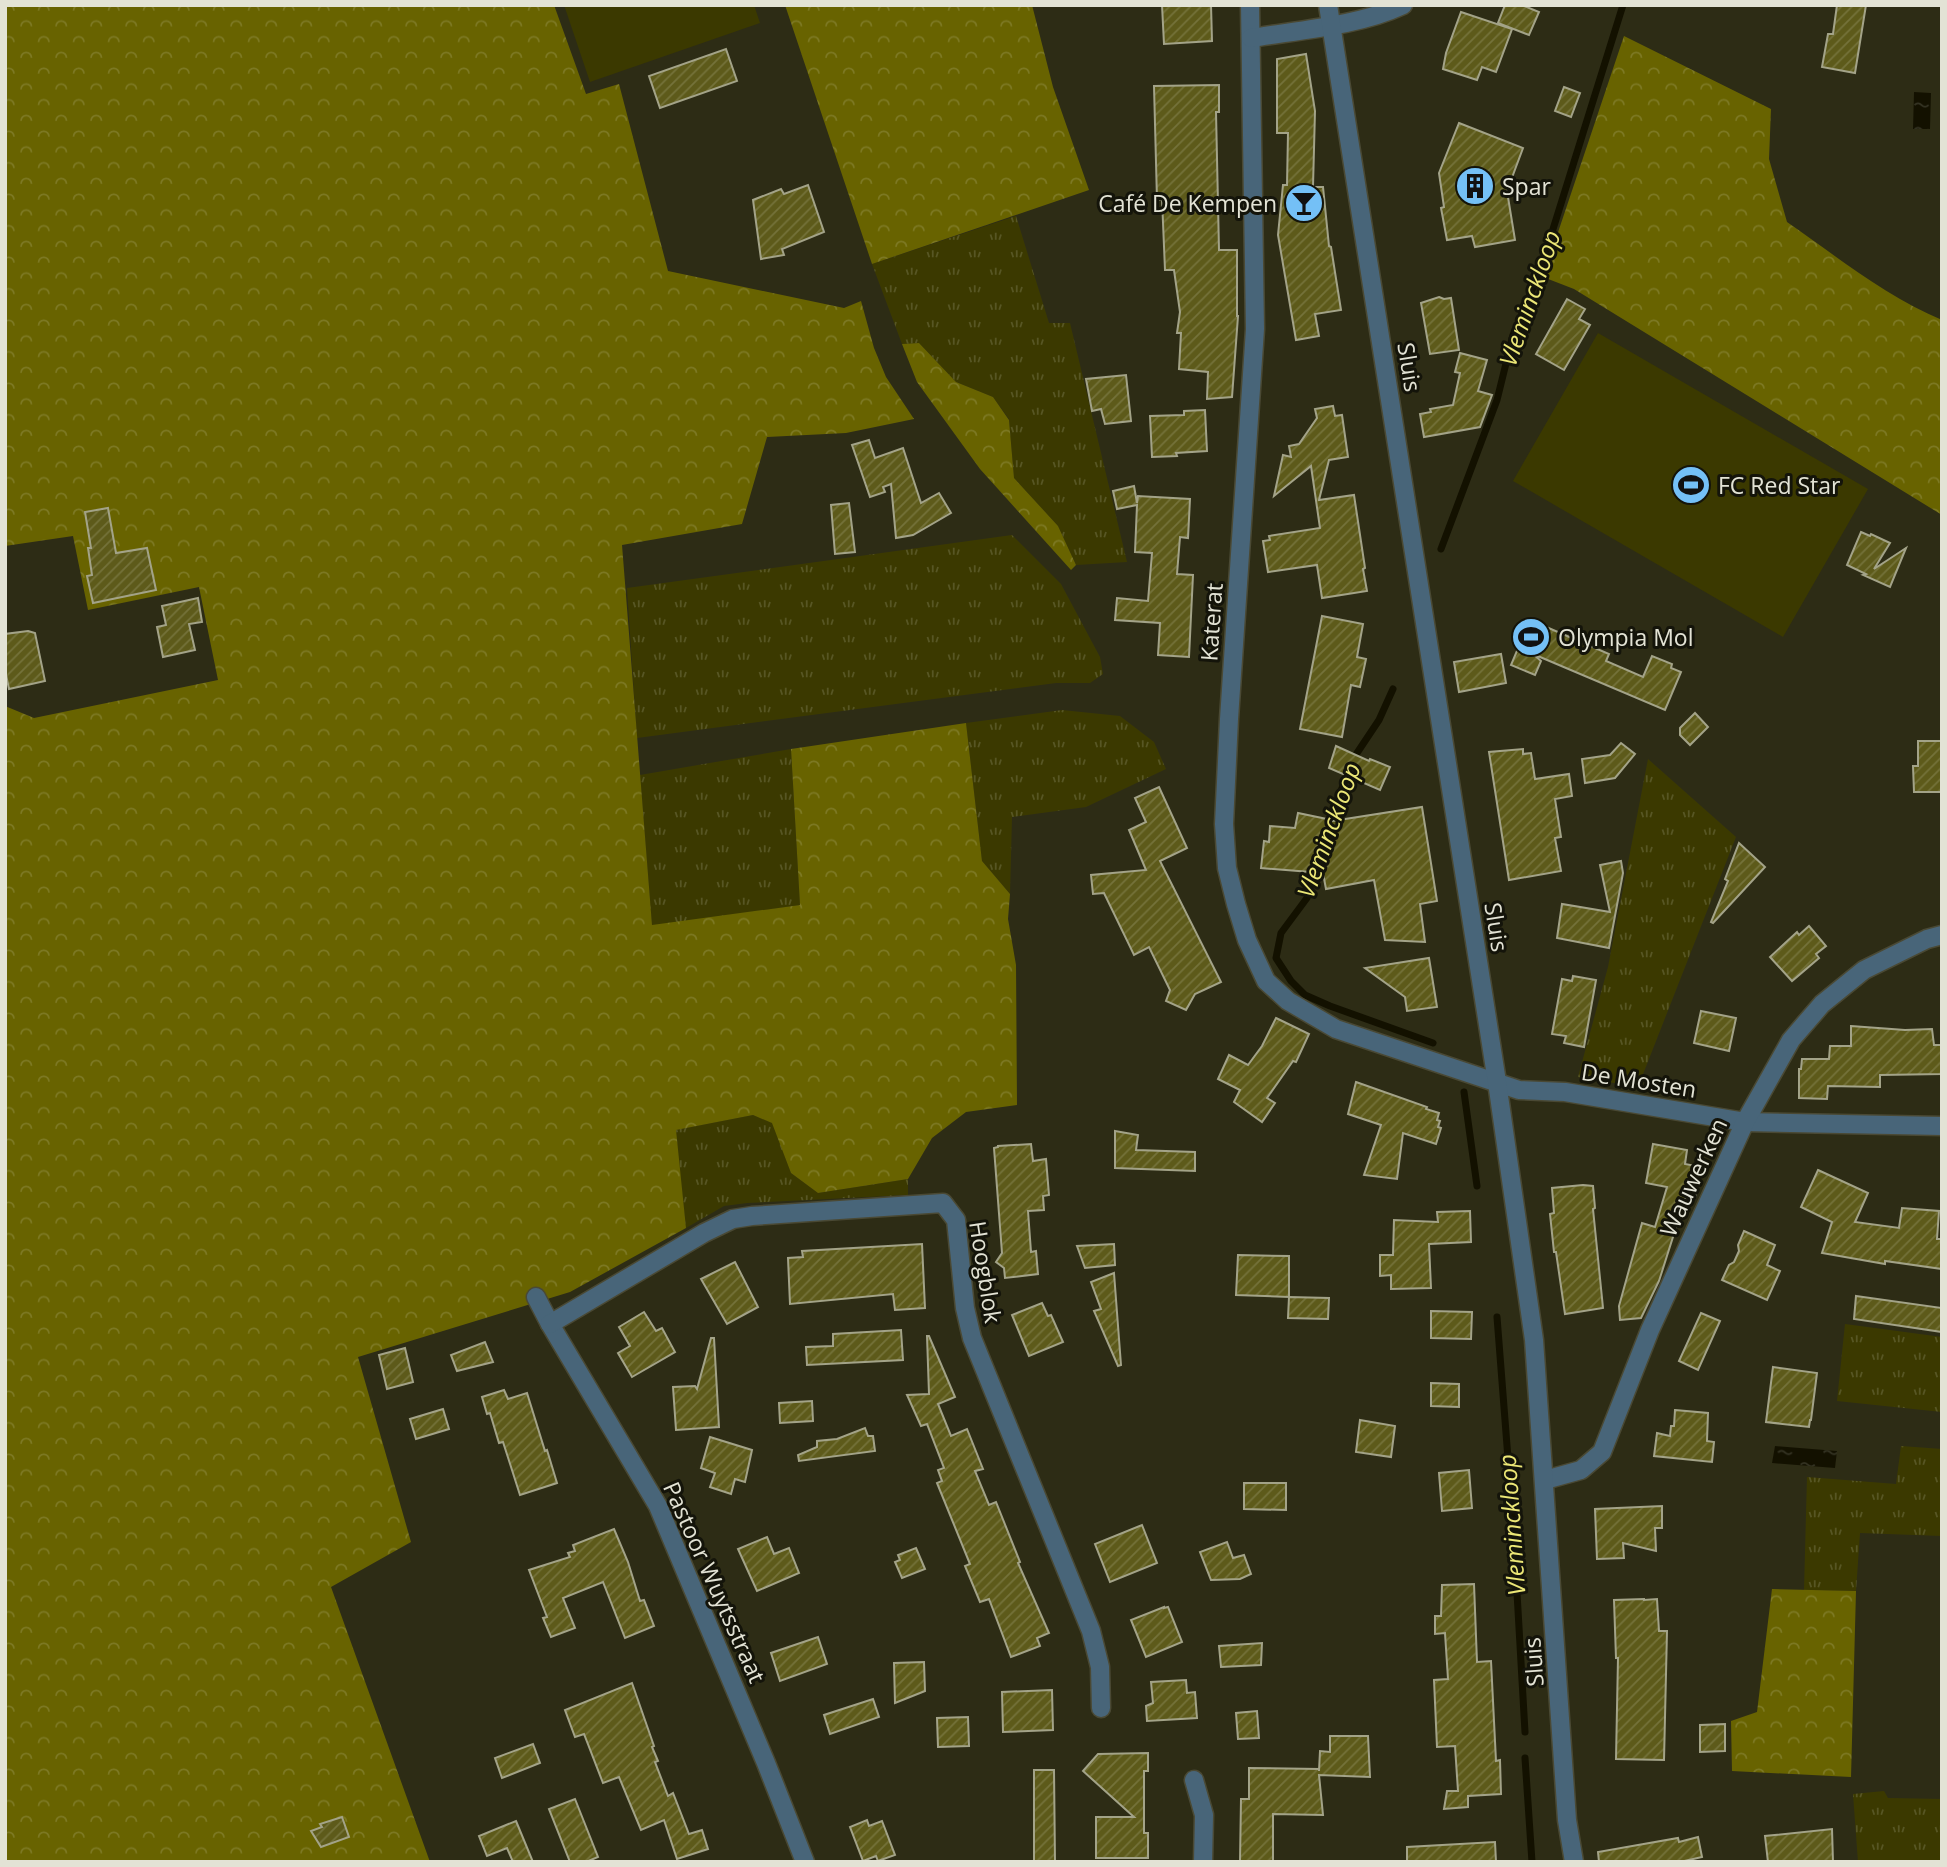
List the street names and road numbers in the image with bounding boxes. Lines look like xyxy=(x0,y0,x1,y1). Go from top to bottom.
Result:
street label: Sluis xyxy=(1390,340,1430,394)
street label: Katerat xyxy=(1192,582,1230,662)
street label: Sluis xyxy=(1477,900,1517,954)
street label: De Mosten xyxy=(1579,1055,1699,1105)
street label: Wauwerken xyxy=(1652,1113,1734,1241)
street label: Hoogblok xyxy=(962,1219,1010,1325)
street label: Pastoor Wuytsstraat xyxy=(656,1476,774,1688)
street label: Sluis xyxy=(1515,1636,1551,1688)

